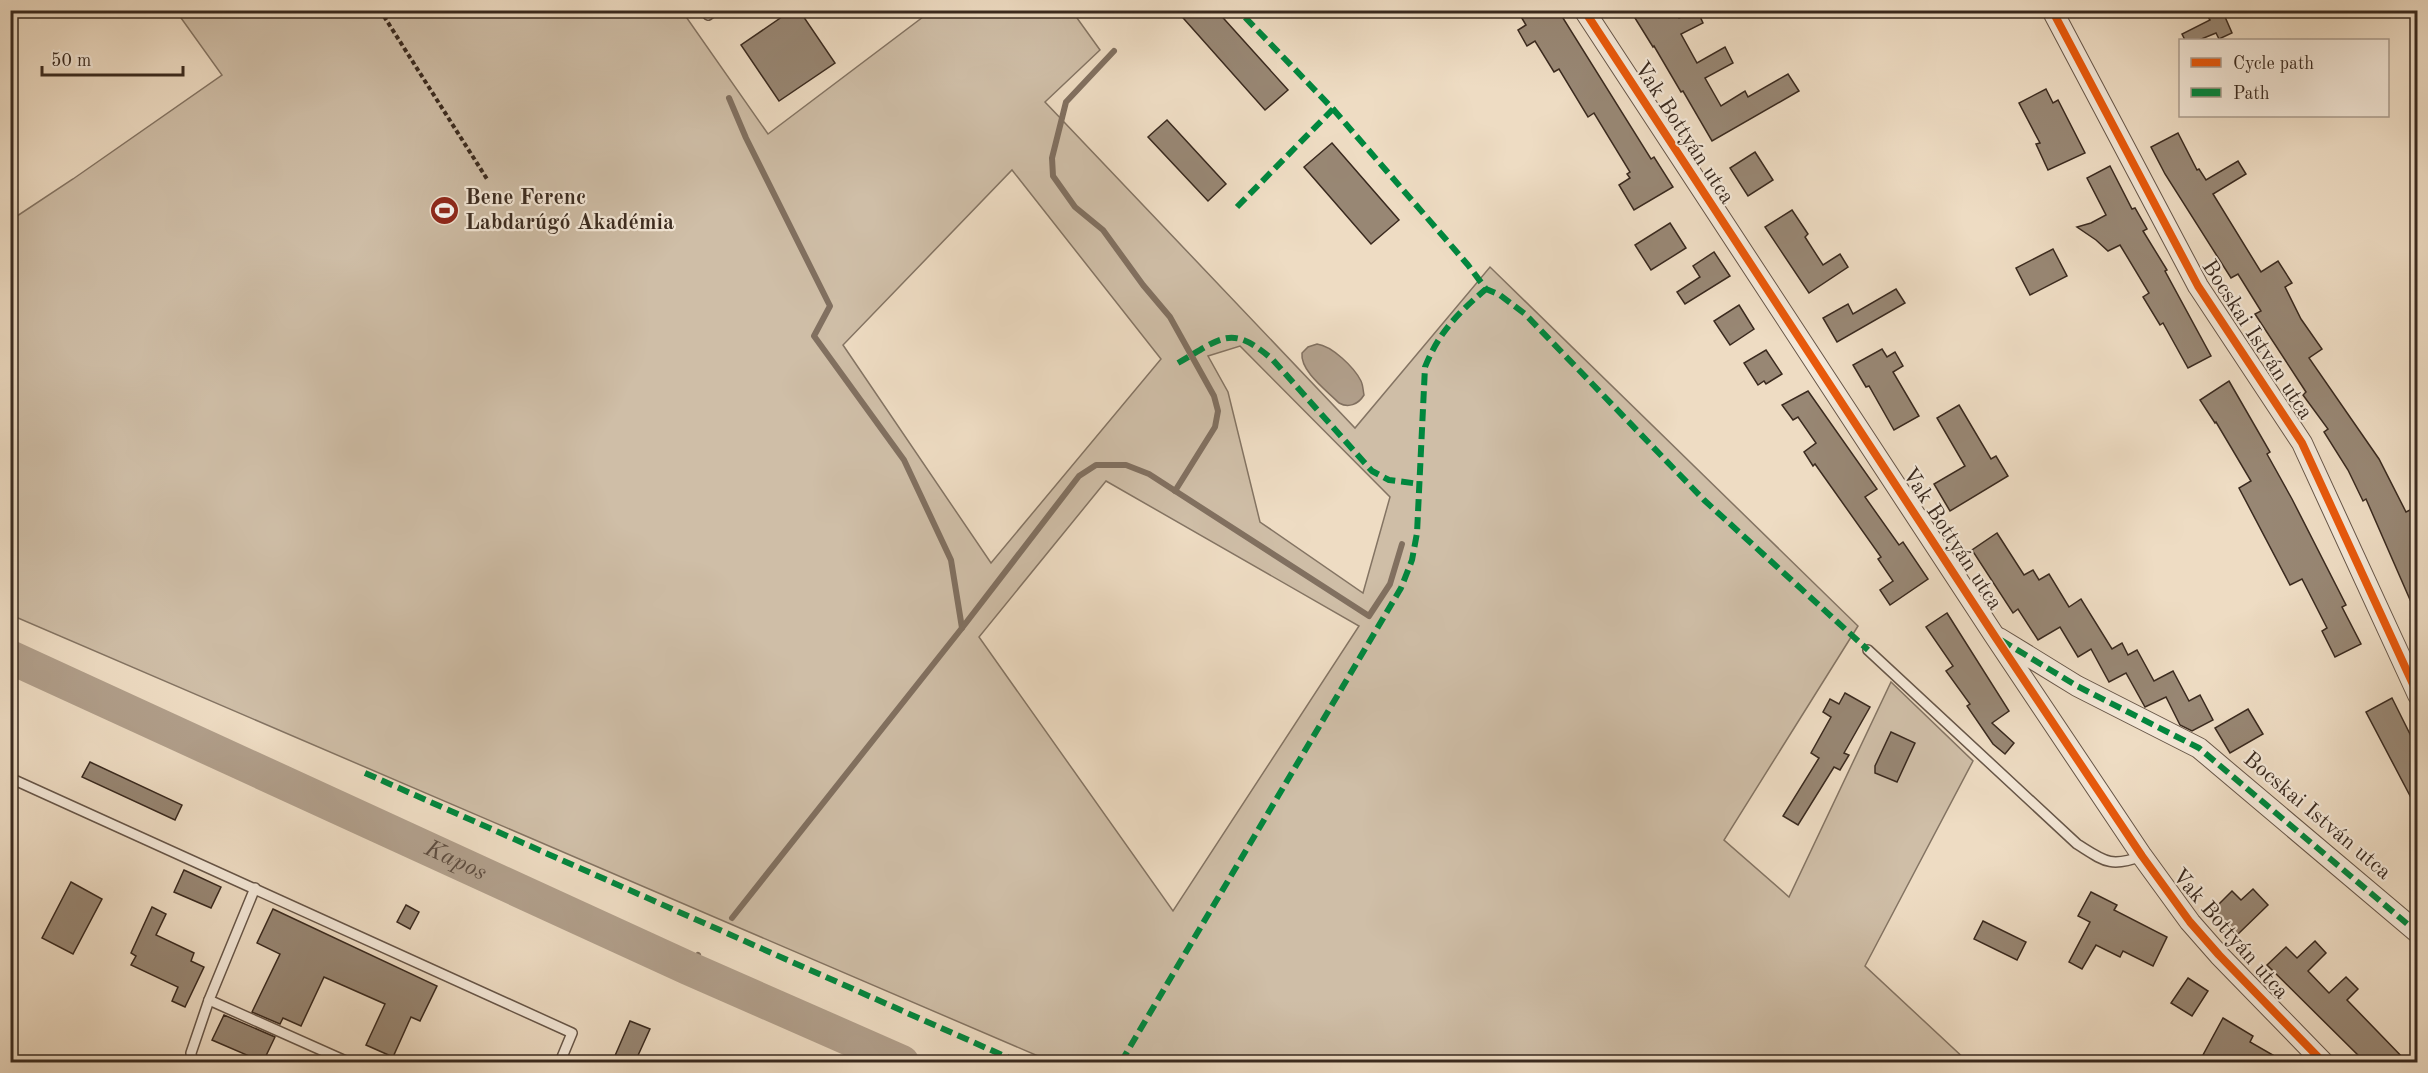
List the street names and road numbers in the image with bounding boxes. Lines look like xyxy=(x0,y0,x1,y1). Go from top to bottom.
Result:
street label: Vak Bottyán utca xyxy=(1630,58,1738,208)
street label: Bocskai István utca xyxy=(2197,256,2317,424)
street label: Vak Bottyán utca xyxy=(1898,464,2006,614)
street label: Bocskai István utca xyxy=(2239,748,2395,884)
street label: Vak Bottyán utca xyxy=(2168,865,2292,1004)

